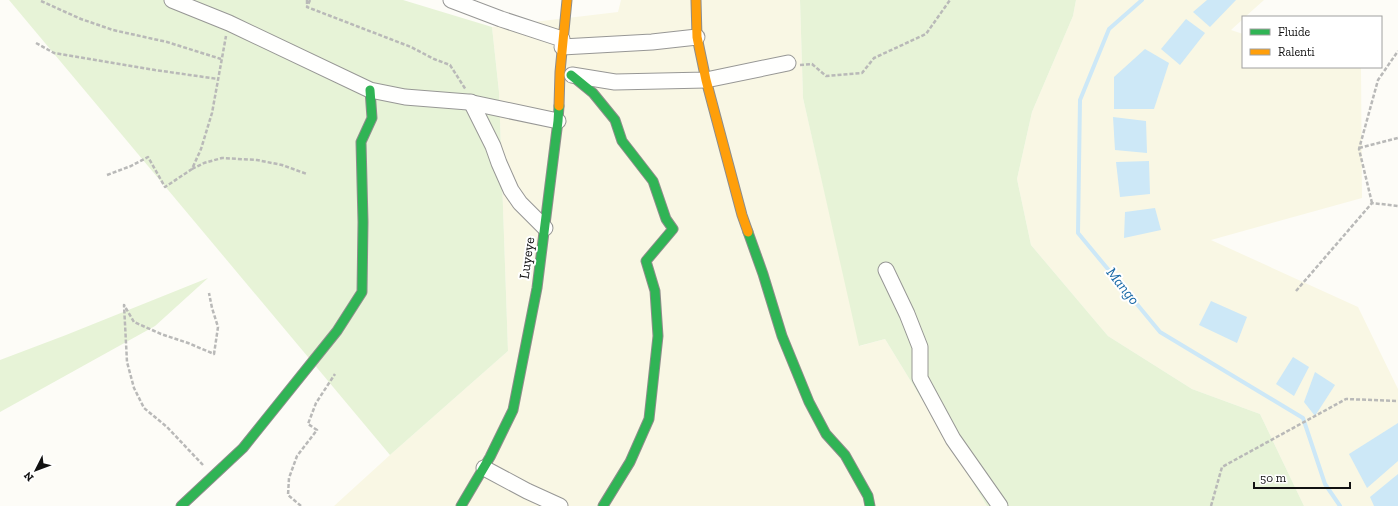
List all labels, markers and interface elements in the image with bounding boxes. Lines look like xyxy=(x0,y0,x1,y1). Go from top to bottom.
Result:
legend xyxy=(1242,16,1382,68)
text: Fluide xyxy=(1278,25,1311,39)
text: Ralenti xyxy=(1278,45,1315,59)
street label: Luyeye xyxy=(516,236,538,280)
water label: Mango xyxy=(1103,264,1143,308)
north arrow xyxy=(16,450,56,490)
scale bar xyxy=(1254,464,1350,490)
text: N xyxy=(21,468,37,484)
text: 50 m xyxy=(1260,471,1287,485)

